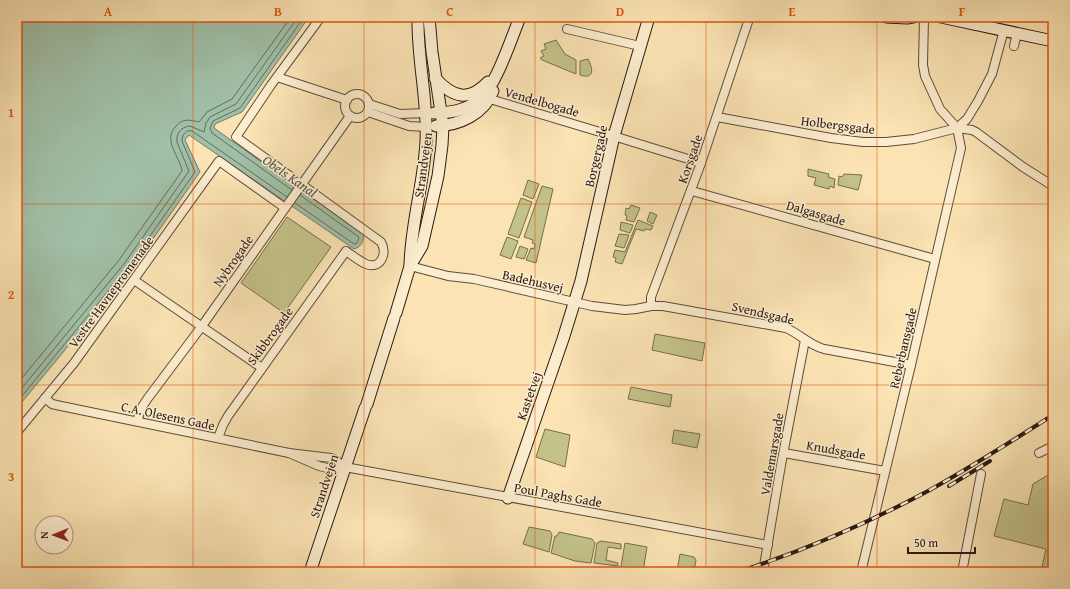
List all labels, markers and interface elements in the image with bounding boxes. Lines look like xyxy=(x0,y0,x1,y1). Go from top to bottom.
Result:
text: A xyxy=(104,2,113,21)
text: B xyxy=(274,2,282,21)
text: C xyxy=(446,2,454,21)
text: D xyxy=(616,2,624,21)
text: E xyxy=(789,2,796,21)
text: F xyxy=(959,2,966,21)
street label: Vendelbogade xyxy=(502,82,582,122)
text: 1 xyxy=(8,103,14,122)
street label: Holbergsgade xyxy=(800,111,876,139)
street label: Borgergade xyxy=(580,123,612,189)
street label: Strandvejen xyxy=(409,130,437,199)
street label: Korsgade xyxy=(673,132,707,186)
water label: Obels Kanal xyxy=(259,150,322,202)
street label: Dalgasgade xyxy=(784,195,848,231)
street label: Nybrogade xyxy=(208,231,258,291)
street label: Vestre Havnepromenade xyxy=(64,232,158,352)
street label: Badehusvej xyxy=(501,265,565,297)
text: 2 xyxy=(8,285,15,304)
street label: Svendsgade xyxy=(730,297,796,329)
street label: Skibbrogade xyxy=(242,303,298,369)
street label: Reberbansgade xyxy=(884,306,922,390)
street label: Kastetvej xyxy=(512,369,546,423)
street label: C.A. Olesens Gade xyxy=(119,397,217,435)
street label: Valdemarsgade xyxy=(755,411,789,497)
street label: Knudsgade xyxy=(805,435,867,465)
street label: Strandvejen xyxy=(305,451,343,520)
text: 3 xyxy=(8,467,14,486)
street label: Poul Paghs Gade xyxy=(513,478,603,512)
north arrow xyxy=(34,515,74,555)
scale bar xyxy=(908,529,975,555)
text: N xyxy=(36,531,52,539)
text: 50 m xyxy=(914,534,938,551)

